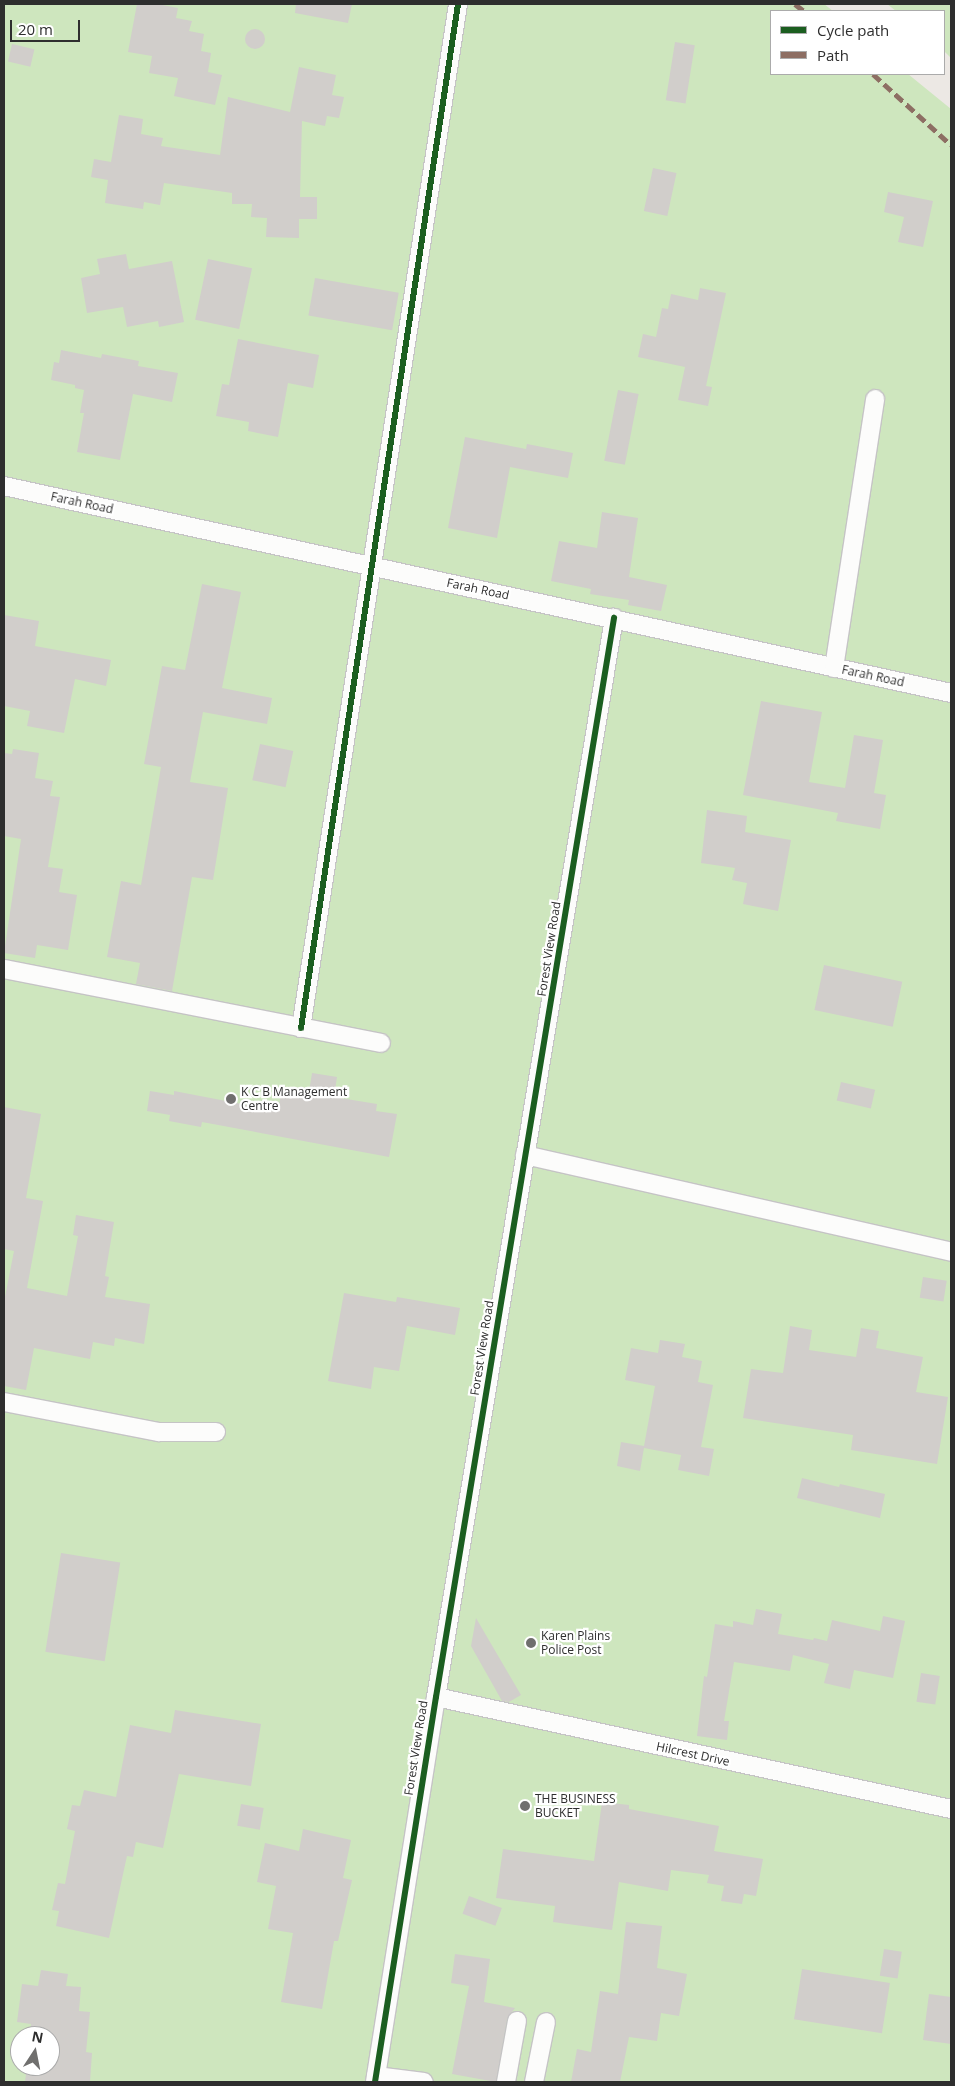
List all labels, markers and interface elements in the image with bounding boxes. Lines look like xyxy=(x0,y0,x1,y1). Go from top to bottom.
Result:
scale bar xyxy=(12,10,82,42)
legend xyxy=(770,10,945,75)
text: 20 m xyxy=(18,19,53,39)
text: Cycle path xyxy=(817,20,889,40)
text: Path xyxy=(817,45,849,65)
street label: Farah Road xyxy=(49,489,115,517)
street label: Farah Road xyxy=(445,575,511,603)
street label: Farah Road xyxy=(840,662,906,690)
street label: Forest View Road xyxy=(534,900,564,998)
place label: K C B Management Centre xyxy=(241,1085,347,1113)
marker: K C B Management Centre xyxy=(225,1093,237,1105)
street label: Forest View Road xyxy=(467,1299,497,1397)
place label: Karen Plains Police Post xyxy=(541,1629,610,1657)
marker: Karen Plains Police Post xyxy=(525,1637,537,1649)
street label: Forest View Road xyxy=(401,1699,431,1797)
street label: Hilcrest Drive xyxy=(655,1739,731,1769)
place label: THE BUSINESS BUCKET xyxy=(535,1792,616,1820)
marker: THE BUSINESS BUCKET xyxy=(519,1800,531,1812)
north arrow xyxy=(10,2026,60,2076)
text: N xyxy=(30,2026,45,2047)

